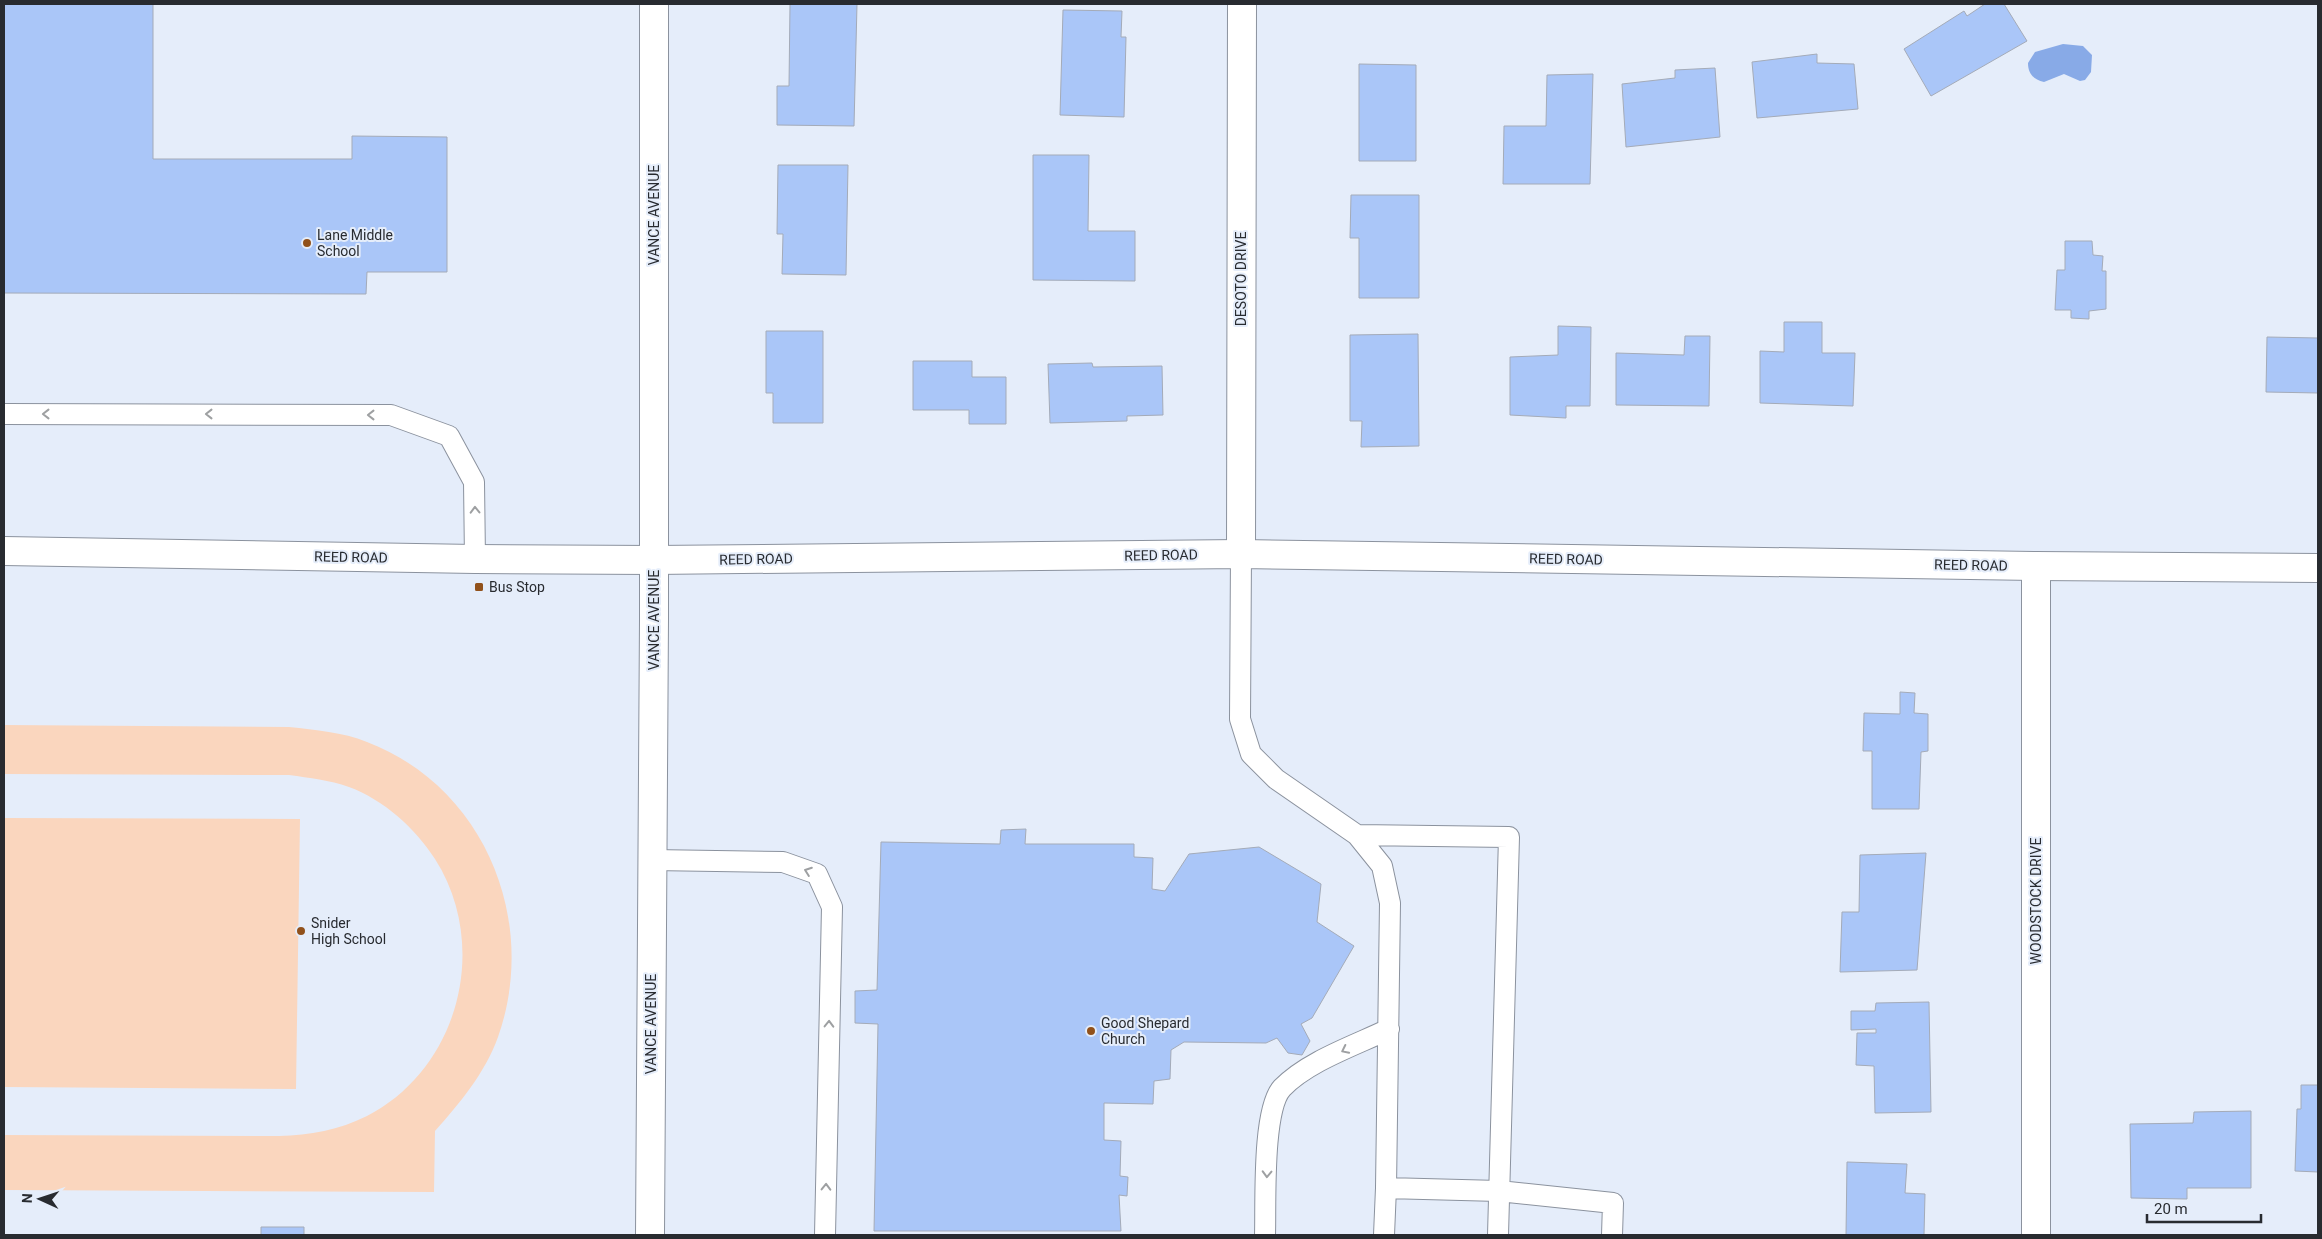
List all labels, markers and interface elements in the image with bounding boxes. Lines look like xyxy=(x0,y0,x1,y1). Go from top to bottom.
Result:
street label: VANCE AVENUE xyxy=(646,165,662,265)
place label: Lane Middle School xyxy=(317,227,393,259)
street label: DESOTO DRIVE xyxy=(1233,232,1249,326)
marker: Lane Middle School xyxy=(301,237,313,249)
one-way arrow xyxy=(42,409,50,419)
one-way arrow xyxy=(205,409,212,419)
one-way arrow xyxy=(367,410,375,420)
one-way arrow xyxy=(469,506,480,514)
street label: REED ROAD xyxy=(1124,546,1198,564)
street label: REED ROAD xyxy=(314,548,388,566)
street label: REED ROAD xyxy=(719,550,793,568)
street label: REED ROAD xyxy=(1529,550,1603,568)
street label: REED ROAD xyxy=(1934,556,2008,574)
street label: VANCE AVENUE xyxy=(646,570,662,670)
place label: Bus Stop xyxy=(489,579,545,595)
marker: Bus Stop xyxy=(473,581,485,593)
street label: WOODSTOCK DRIVE xyxy=(2028,838,2044,964)
one-way arrow xyxy=(804,867,813,877)
place label: Snider High School xyxy=(311,915,386,947)
marker: Snider High School xyxy=(295,925,307,937)
street label: VANCE AVENUE xyxy=(643,974,659,1074)
place label: Good Shepard Church xyxy=(1101,1015,1189,1047)
one-way arrow xyxy=(824,1020,834,1028)
marker: Good Shepard Church xyxy=(1085,1025,1097,1037)
one-way arrow xyxy=(1341,1044,1350,1055)
one-way arrow xyxy=(1262,1170,1273,1178)
north arrow xyxy=(15,1174,65,1224)
one-way arrow xyxy=(820,1182,831,1190)
scale bar xyxy=(2147,1192,2261,1224)
text: N xyxy=(19,1193,35,1204)
text: 20 m xyxy=(2154,1200,2188,1218)

